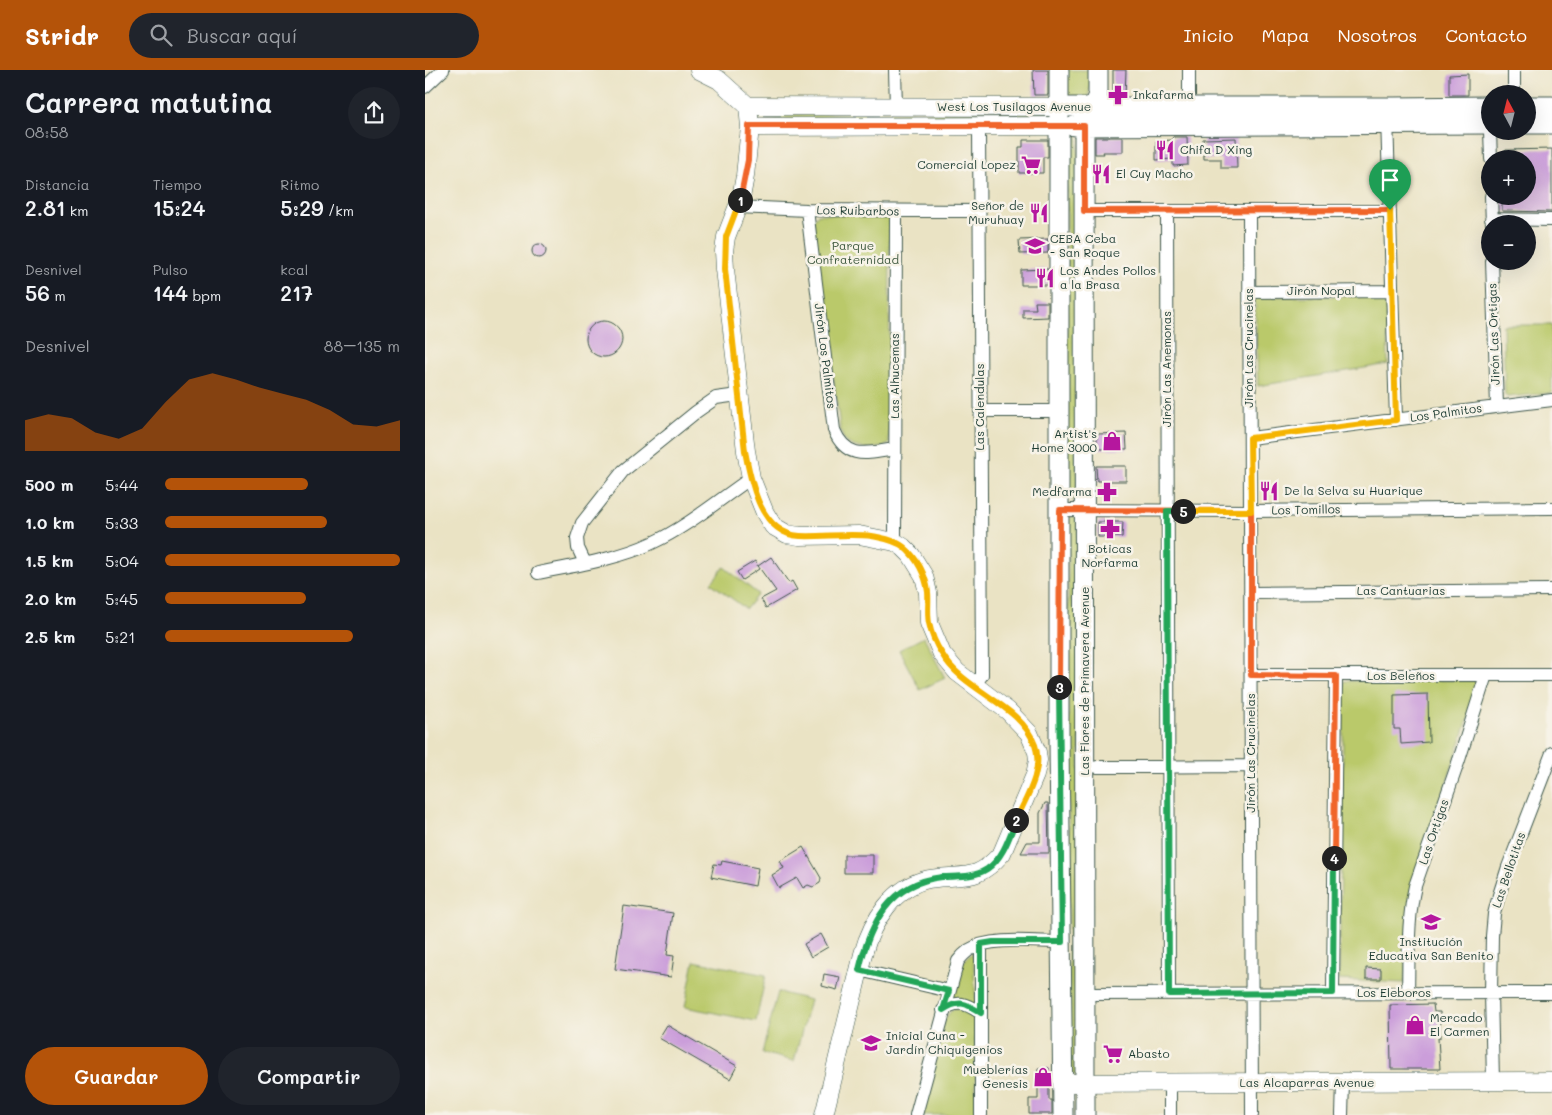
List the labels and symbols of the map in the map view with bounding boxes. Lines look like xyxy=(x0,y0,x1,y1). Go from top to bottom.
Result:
pharmacy icon: Inkafarma xyxy=(1107,84,1129,106)
north arrow xyxy=(1481,85,1536,140)
place label: Inkafarma xyxy=(1133,86,1194,102)
street label: West Los Tusilagos Avenue xyxy=(937,98,1091,114)
restaurant icon: Chifa D Xing xyxy=(1154,139,1176,161)
place label: Chifa D Xing xyxy=(1180,141,1252,157)
supermarket icon: Comercial Lopez xyxy=(1020,154,1042,176)
place label: Comercial Lopez xyxy=(917,156,1016,172)
pin xyxy=(1369,159,1411,210)
restaurant icon: El Cuy Macho xyxy=(1090,163,1112,185)
place label: El Cuy Macho xyxy=(1116,165,1193,181)
pin: 1 xyxy=(727,188,753,212)
place label: Señor de Muruhuay xyxy=(968,197,1024,227)
street label: Los Ruibarbos xyxy=(817,201,900,219)
restaurant icon: Señor de Muruhuay xyxy=(1028,202,1050,224)
place label: CEBA Ceba - San Roque xyxy=(1050,230,1120,260)
school or university icon: CEBA Ceba - San Roque xyxy=(1024,235,1046,257)
park label: Parque Confraternidad xyxy=(807,237,900,267)
place label: Los Andes Pollos a la Brasa xyxy=(1060,262,1156,292)
restaurant icon: Los Andes Pollos a la Brasa xyxy=(1034,267,1056,289)
street label: Jirón Nopal xyxy=(1287,282,1355,298)
street label: Jirón Las Ortigas xyxy=(1483,283,1503,385)
street label: Jirón Las Crucinelas xyxy=(1240,288,1256,408)
street label: Jirón Los Palmitos xyxy=(812,302,840,410)
street label: Jirón Las Anemonas xyxy=(1158,311,1174,427)
street label: Las Alhucemas xyxy=(886,333,902,419)
street label: Las Calendulas xyxy=(971,363,987,451)
street label: Los Palmitos xyxy=(1409,399,1483,425)
place label: Artist's Home 3000 xyxy=(1031,425,1098,455)
shop icon: Artist's Home 3000 xyxy=(1101,430,1123,452)
restaurant icon: De la Selva su Huarique xyxy=(1258,480,1280,502)
pharmacy icon: Medfarma xyxy=(1096,481,1118,503)
place label: De la Selva su Huarique xyxy=(1284,482,1423,498)
place label: Medfarma xyxy=(1032,483,1092,499)
pin: 5 xyxy=(1171,498,1195,524)
street label: Los Tomillos xyxy=(1271,500,1341,518)
pharmacy icon: Boticas Norfarma xyxy=(1099,518,1121,540)
place label: Boticas Norfarma xyxy=(1081,540,1139,570)
street label: Las Cantuarias xyxy=(1357,582,1445,598)
street label: Las Flores de Primavera Avenue xyxy=(1076,586,1092,776)
street label: Los Beleños xyxy=(1367,667,1435,683)
pin: 3 xyxy=(1047,674,1071,700)
street label: Jirón Las Crucinelas xyxy=(1242,693,1258,813)
street label: Las Ortigas xyxy=(1414,797,1452,867)
pin: 2 xyxy=(1003,808,1029,832)
street label: Las Bellotitas xyxy=(1488,830,1529,910)
pin: 4 xyxy=(1321,846,1347,870)
school or university icon: Institución Educativa San Benito xyxy=(1420,911,1442,933)
place label: Institución Educativa San Benito xyxy=(1369,933,1493,963)
street label: Los Eleboros xyxy=(1357,984,1431,1000)
place label: Mercado El Carmen xyxy=(1430,1009,1489,1039)
shop icon: Mercado El Carmen xyxy=(1404,1014,1426,1036)
place label: Inicial Cuna - Jardín Chiquigenios xyxy=(886,1027,1003,1057)
school or university icon: Inicial Cuna - Jardín Chiquigenios xyxy=(860,1032,882,1054)
supermarket icon: Abasto xyxy=(1102,1043,1124,1065)
place label: Abasto xyxy=(1128,1045,1170,1061)
place label: Mueblerías Genesis xyxy=(963,1061,1028,1091)
shop icon: Mueblerías Genesis xyxy=(1032,1066,1054,1088)
street label: Las Alcaparras Avenue xyxy=(1240,1074,1374,1090)

